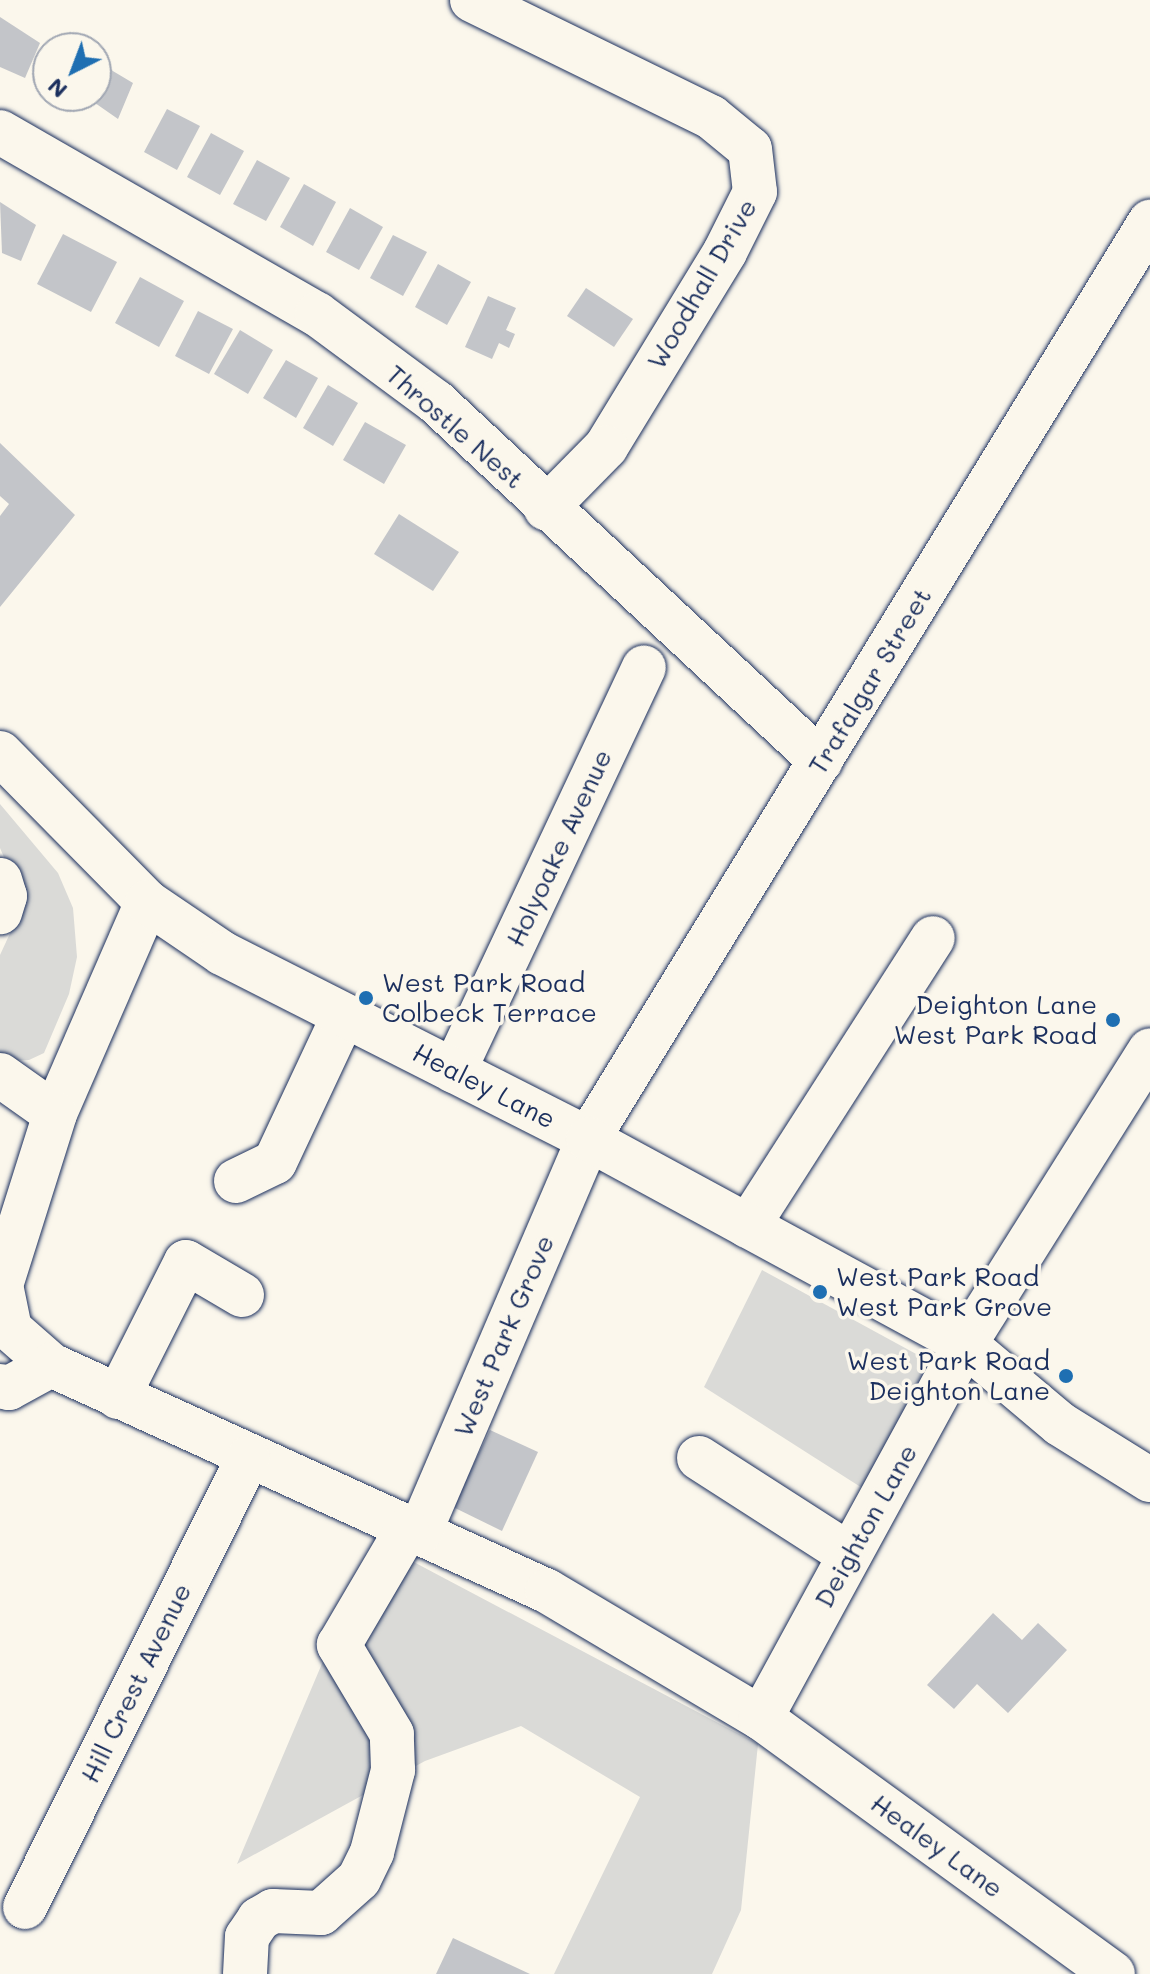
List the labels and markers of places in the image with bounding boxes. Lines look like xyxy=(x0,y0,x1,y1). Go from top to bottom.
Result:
place label: West Park Road Colbeck Terrace xyxy=(382,967,597,1028)
marker: West Park Road Colbeck Terrace xyxy=(357,989,375,1007)
place label: Deighton Lane West Park Road xyxy=(894,989,1097,1050)
marker: Deighton Lane West Park Road xyxy=(1104,1011,1122,1029)
place label: West Park Road West Park Grove xyxy=(836,1261,1052,1322)
marker: West Park Road West Park Grove xyxy=(811,1283,829,1301)
place label: West Park Road Deighton Lane xyxy=(847,1345,1050,1406)
marker: West Park Road Deighton Lane xyxy=(1057,1367,1075,1385)

